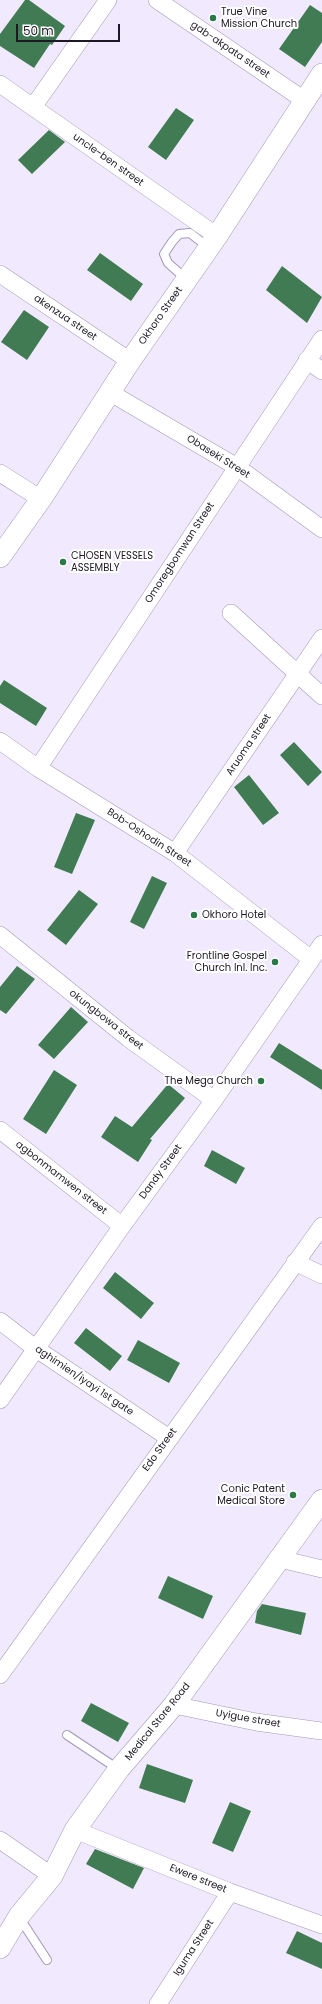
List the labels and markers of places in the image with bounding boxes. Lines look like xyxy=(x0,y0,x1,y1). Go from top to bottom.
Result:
place label: True Vine Mission Church xyxy=(221,6,297,30)
marker: True Vine Mission Church xyxy=(208,13,218,23)
place label: CHOSEN VESSELS ASSEMBLY xyxy=(71,550,153,574)
marker: CHOSEN VESSELS ASSEMBLY xyxy=(58,557,68,567)
place label: Okhoro Hotel xyxy=(202,909,266,921)
marker: Okhoro Hotel xyxy=(189,910,199,920)
place label: Frontline Gospel Church Inl. Inc. xyxy=(187,950,267,974)
marker: Frontline Gospel Church Inl. Inc. xyxy=(270,957,280,967)
place label: The Mega Church xyxy=(165,1075,253,1087)
marker: The Mega Church xyxy=(256,1076,266,1086)
place label: Conic Patent Medical Store xyxy=(217,1483,285,1506)
marker: Conic Patent Medical Store xyxy=(288,1490,298,1500)

